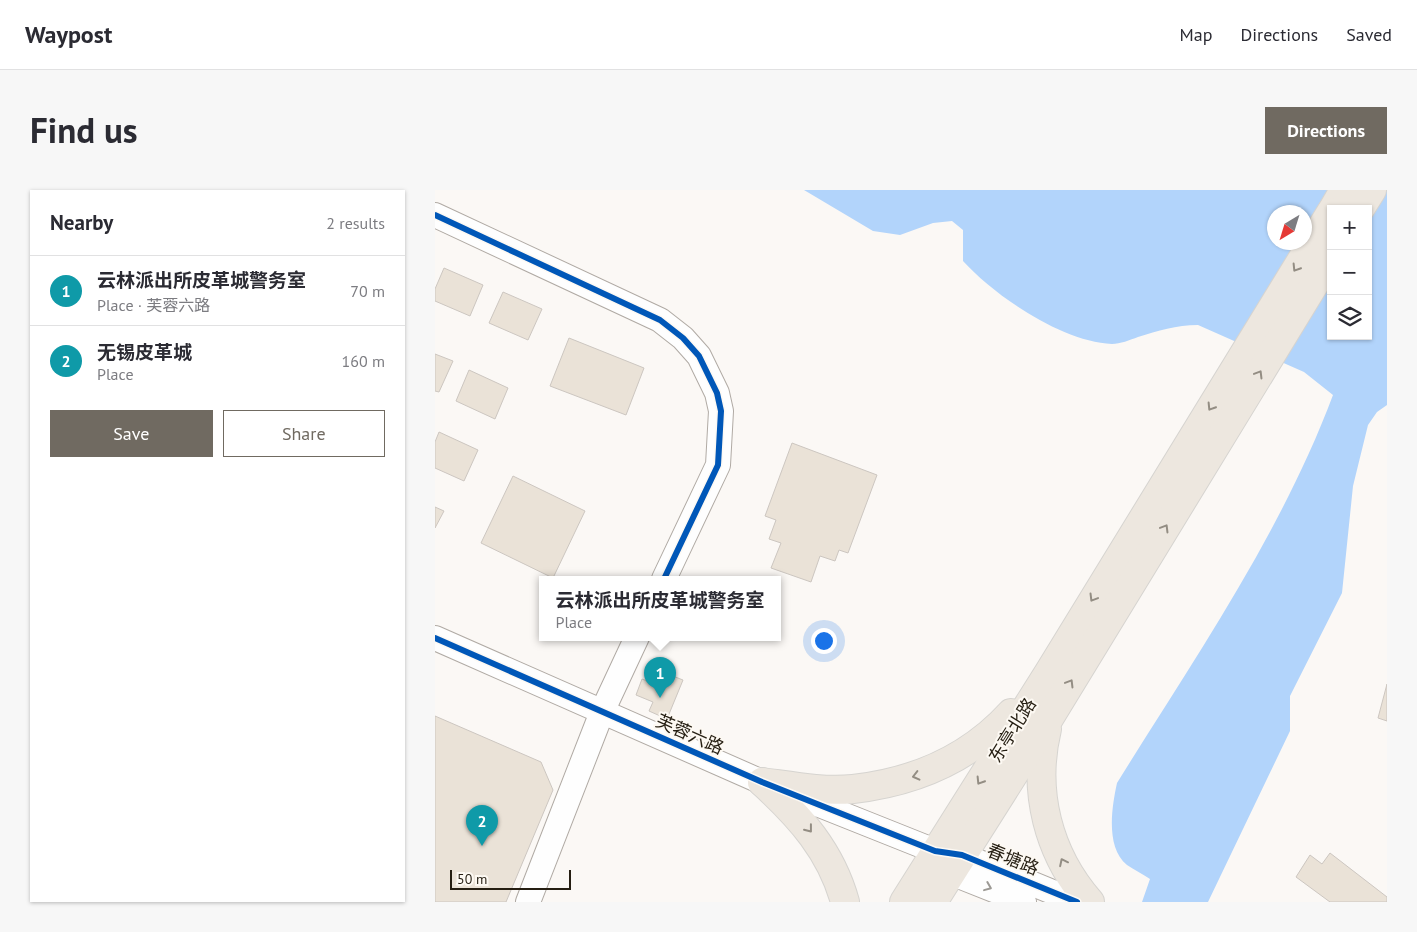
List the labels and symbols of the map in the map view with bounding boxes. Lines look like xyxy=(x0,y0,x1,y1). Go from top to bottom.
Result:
north arrow xyxy=(1267,205,1312,250)
one-way arrow xyxy=(1293,263,1302,272)
one-way arrow xyxy=(1252,371,1262,380)
one-way arrow xyxy=(1207,401,1217,410)
one-way arrow xyxy=(1158,524,1168,533)
one-way arrow xyxy=(1090,593,1100,602)
your location xyxy=(811,628,837,654)
pin: 1 xyxy=(644,657,676,698)
one-way arrow xyxy=(1064,679,1074,688)
street label: 东亭北路 xyxy=(983,693,1041,767)
street label: 芙蓉六路 xyxy=(652,709,728,759)
one-way arrow xyxy=(911,770,920,781)
one-way arrow xyxy=(976,776,986,785)
pin: 2 xyxy=(466,805,498,846)
one-way arrow xyxy=(803,823,811,832)
street label: 春塘路 xyxy=(984,838,1042,880)
one-way arrow xyxy=(1058,858,1069,867)
scale bar xyxy=(450,867,571,890)
one-way arrow xyxy=(983,881,992,892)

